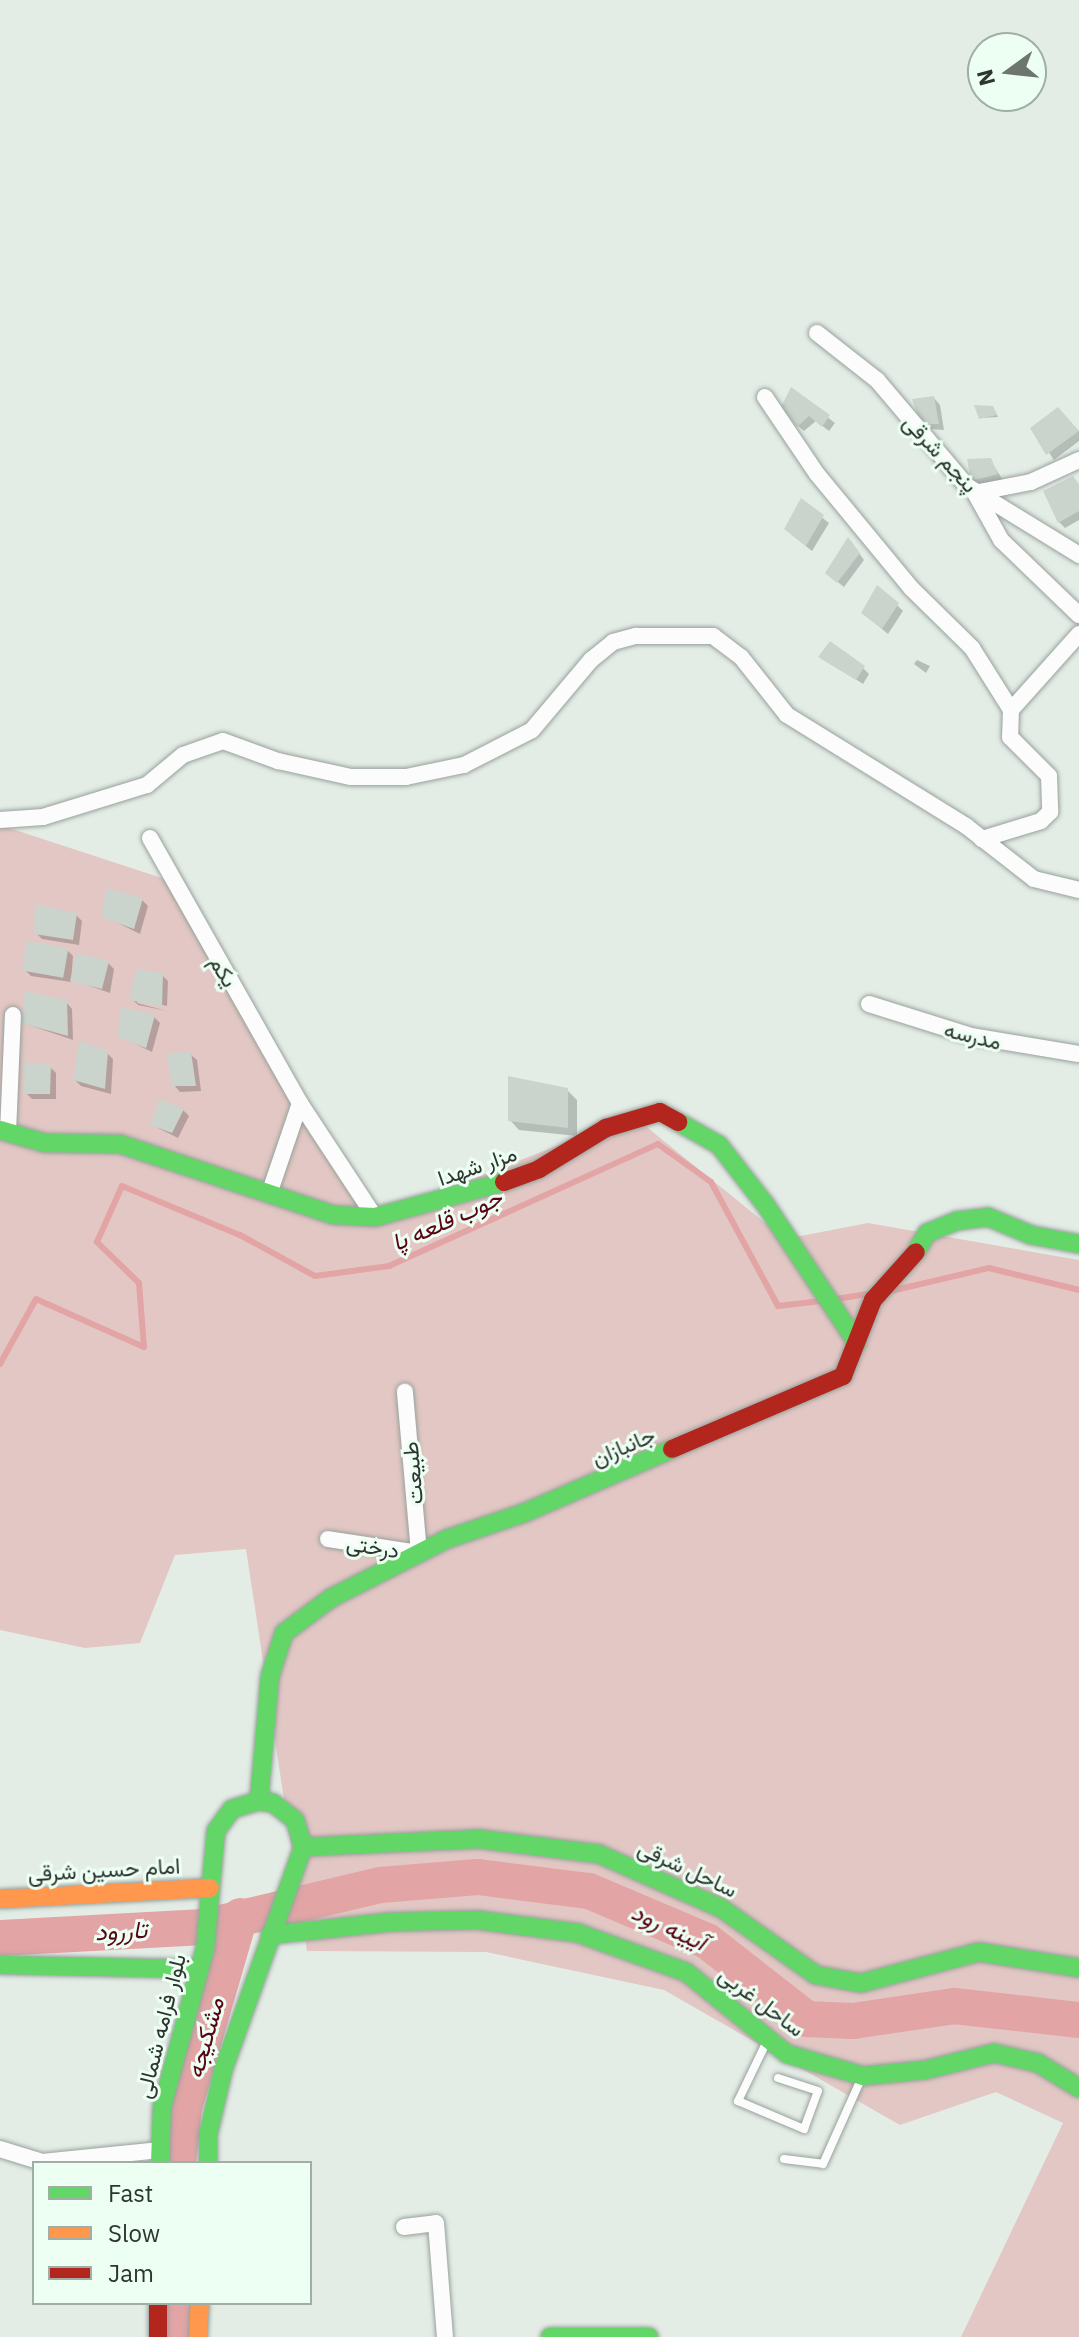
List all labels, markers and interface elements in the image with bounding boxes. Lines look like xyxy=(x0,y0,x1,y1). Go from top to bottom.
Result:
north arrow xyxy=(967,32,1047,112)
text: N xyxy=(969,66,1001,89)
street label: پنجم شرقی xyxy=(898,409,984,497)
street label: یکم xyxy=(204,950,244,992)
street label: مدرسه xyxy=(942,1015,1004,1055)
street label: مزار شهدا xyxy=(434,1139,520,1191)
water label: جوب قلعه پا xyxy=(387,1183,507,1257)
street label: جانبازان xyxy=(587,1421,659,1471)
street label: طبیعت xyxy=(396,1440,428,1506)
street label: درختی xyxy=(345,1529,401,1563)
street label: ساحل شرقی xyxy=(634,1834,742,1902)
street label: امام حسین شرقی xyxy=(27,1852,181,1886)
water label: آیینه رود xyxy=(627,1897,711,1957)
water label: تاررود xyxy=(94,1915,148,1947)
street label: بلوار فرامه شمالی xyxy=(129,1951,191,2101)
street label: ساحل غربی xyxy=(714,1960,810,2042)
water label: مشکیجه xyxy=(180,1994,230,2082)
legend xyxy=(32,2161,312,2305)
text: Fast xyxy=(108,2177,153,2209)
text: Slow xyxy=(108,2217,160,2249)
text: Jam xyxy=(108,2257,154,2289)

